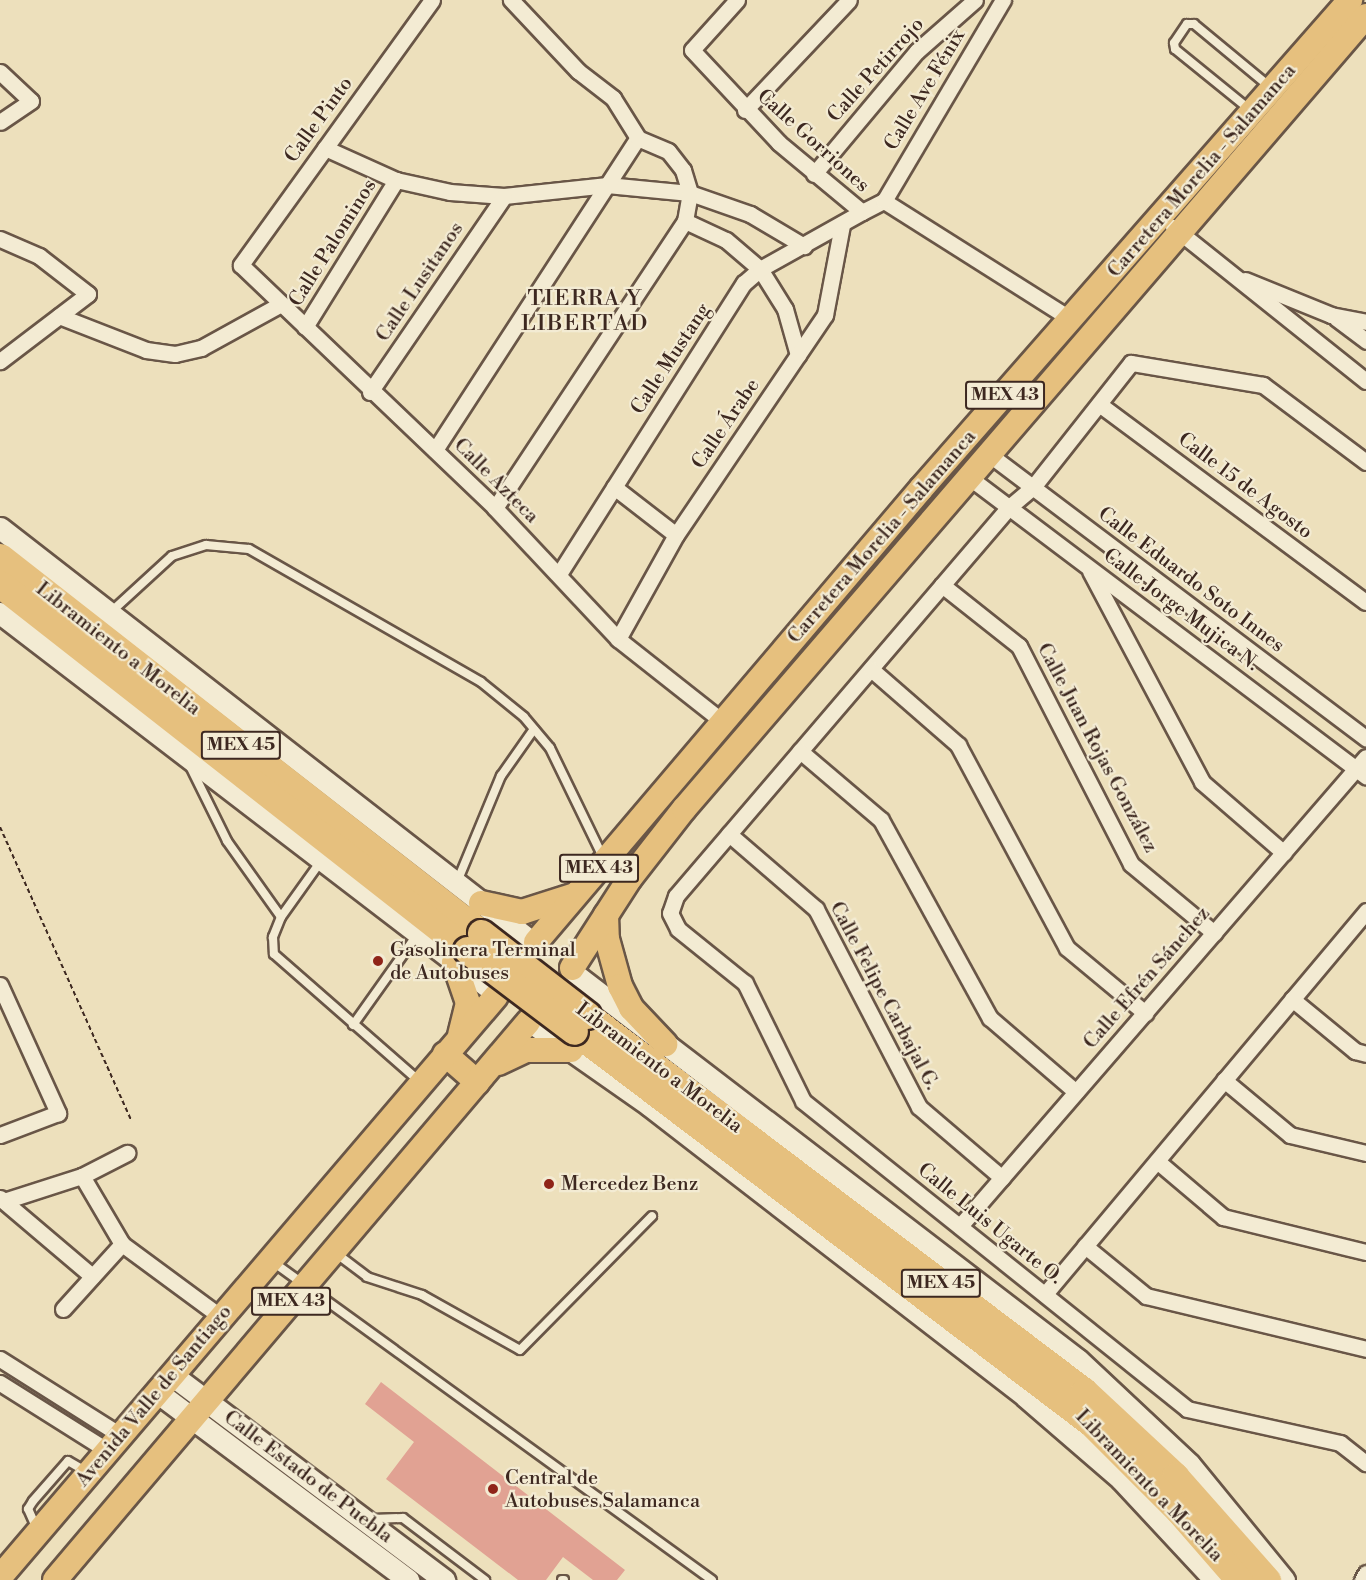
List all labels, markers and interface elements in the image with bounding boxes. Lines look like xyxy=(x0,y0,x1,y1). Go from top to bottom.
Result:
street label: Calle Petirrojo xyxy=(823,13,929,127)
street label: Calle Ave Fénix xyxy=(879,25,971,155)
street label: Carretera Morelia - Salamanca xyxy=(1103,59,1301,283)
street label: Calle Pinto xyxy=(280,72,358,168)
street label: Calle Gorriones xyxy=(752,84,874,198)
street label: Calle Palominos xyxy=(284,175,382,311)
street label: Calle Lusitanos xyxy=(371,218,469,346)
district label: TIERRA Y LIBERTAD xyxy=(521,285,649,336)
street label: Calle Mustang xyxy=(626,299,716,419)
street label: Calle Árabe xyxy=(687,374,765,474)
road number: MEX 43 xyxy=(964,380,1046,410)
street label: Carretera Morelia - Salamanca xyxy=(783,425,981,649)
street label: Calle 15 de Agosto xyxy=(1173,428,1317,544)
street label: Calle Azteca xyxy=(448,433,544,529)
street label: Calle Eduardo Soto Innes xyxy=(1093,502,1289,658)
street label: Calle Jorge Mujica N. xyxy=(1098,544,1264,676)
street label: Libramiento a Morelia xyxy=(31,577,205,721)
street label: Calle Juan Rojas González xyxy=(1032,639,1162,857)
road number: MEX 45 xyxy=(200,730,282,760)
road number: MEX 43 xyxy=(558,853,640,883)
street label: Calle Felipe Carbajal G. xyxy=(824,898,944,1094)
street label: Calle Efrén Sánchez xyxy=(1079,902,1215,1054)
place label: Gasolinera Terminal de Autobuses xyxy=(390,938,576,985)
marker: Gasolinera Terminal de Autobuses xyxy=(371,954,385,968)
street label: Libramiento a Morelia xyxy=(571,997,747,1139)
street label: Calle Luis Ugarte O. xyxy=(913,1158,1067,1290)
place label: Mercedez Benz xyxy=(561,1172,698,1196)
marker: Mercedez Benz xyxy=(542,1177,556,1191)
road number: MEX 45 xyxy=(900,1268,982,1298)
road number: MEX 43 xyxy=(250,1286,332,1316)
street label: Avenida Valle de Santiago xyxy=(71,1300,237,1492)
street label: Libramiento a Morelia xyxy=(1070,1405,1228,1567)
street label: Calle Estado de Puebla xyxy=(219,1406,397,1548)
place label: Central de Autobuses Salamanca xyxy=(505,1466,700,1513)
marker: Central de Autobuses Salamanca xyxy=(486,1482,500,1496)

